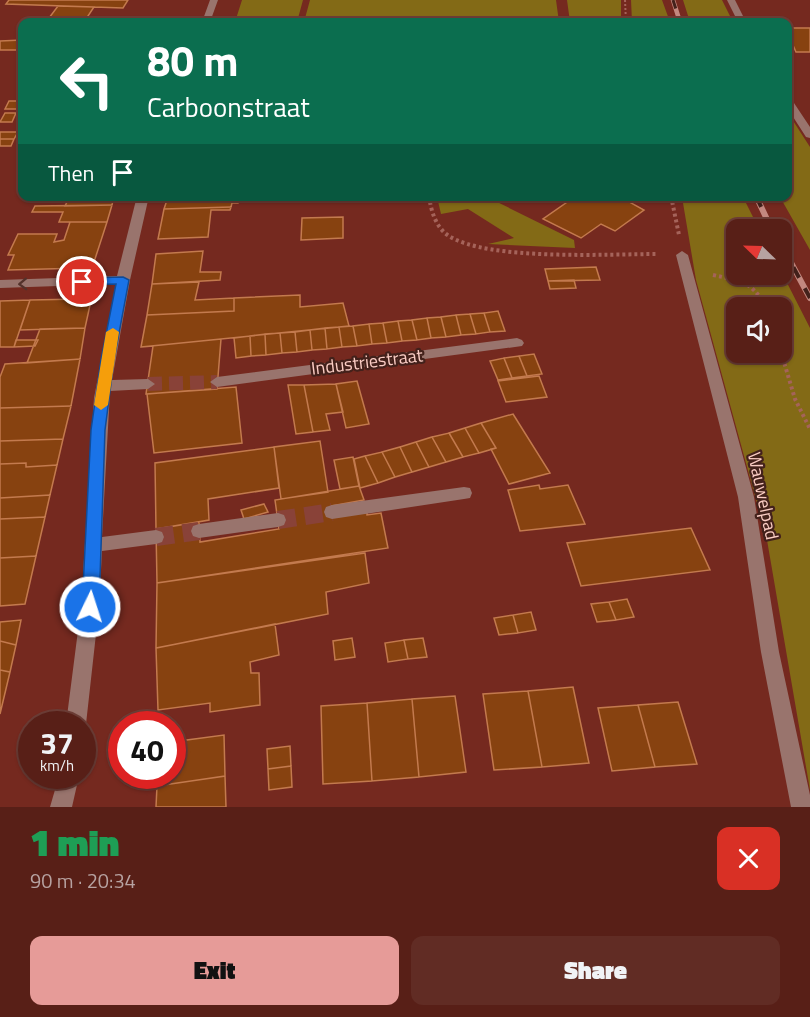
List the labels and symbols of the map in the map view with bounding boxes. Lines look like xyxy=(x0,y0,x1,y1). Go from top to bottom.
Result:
north arrow xyxy=(726,219,792,285)
pin xyxy=(56,256,107,307)
one-way arrow xyxy=(18,277,27,290)
street label: Industriestraat xyxy=(310,341,425,382)
street label: Wauwelpad xyxy=(741,449,786,542)
position arrow xyxy=(58,575,122,639)
speed limit sign: 40 xyxy=(108,711,186,789)

